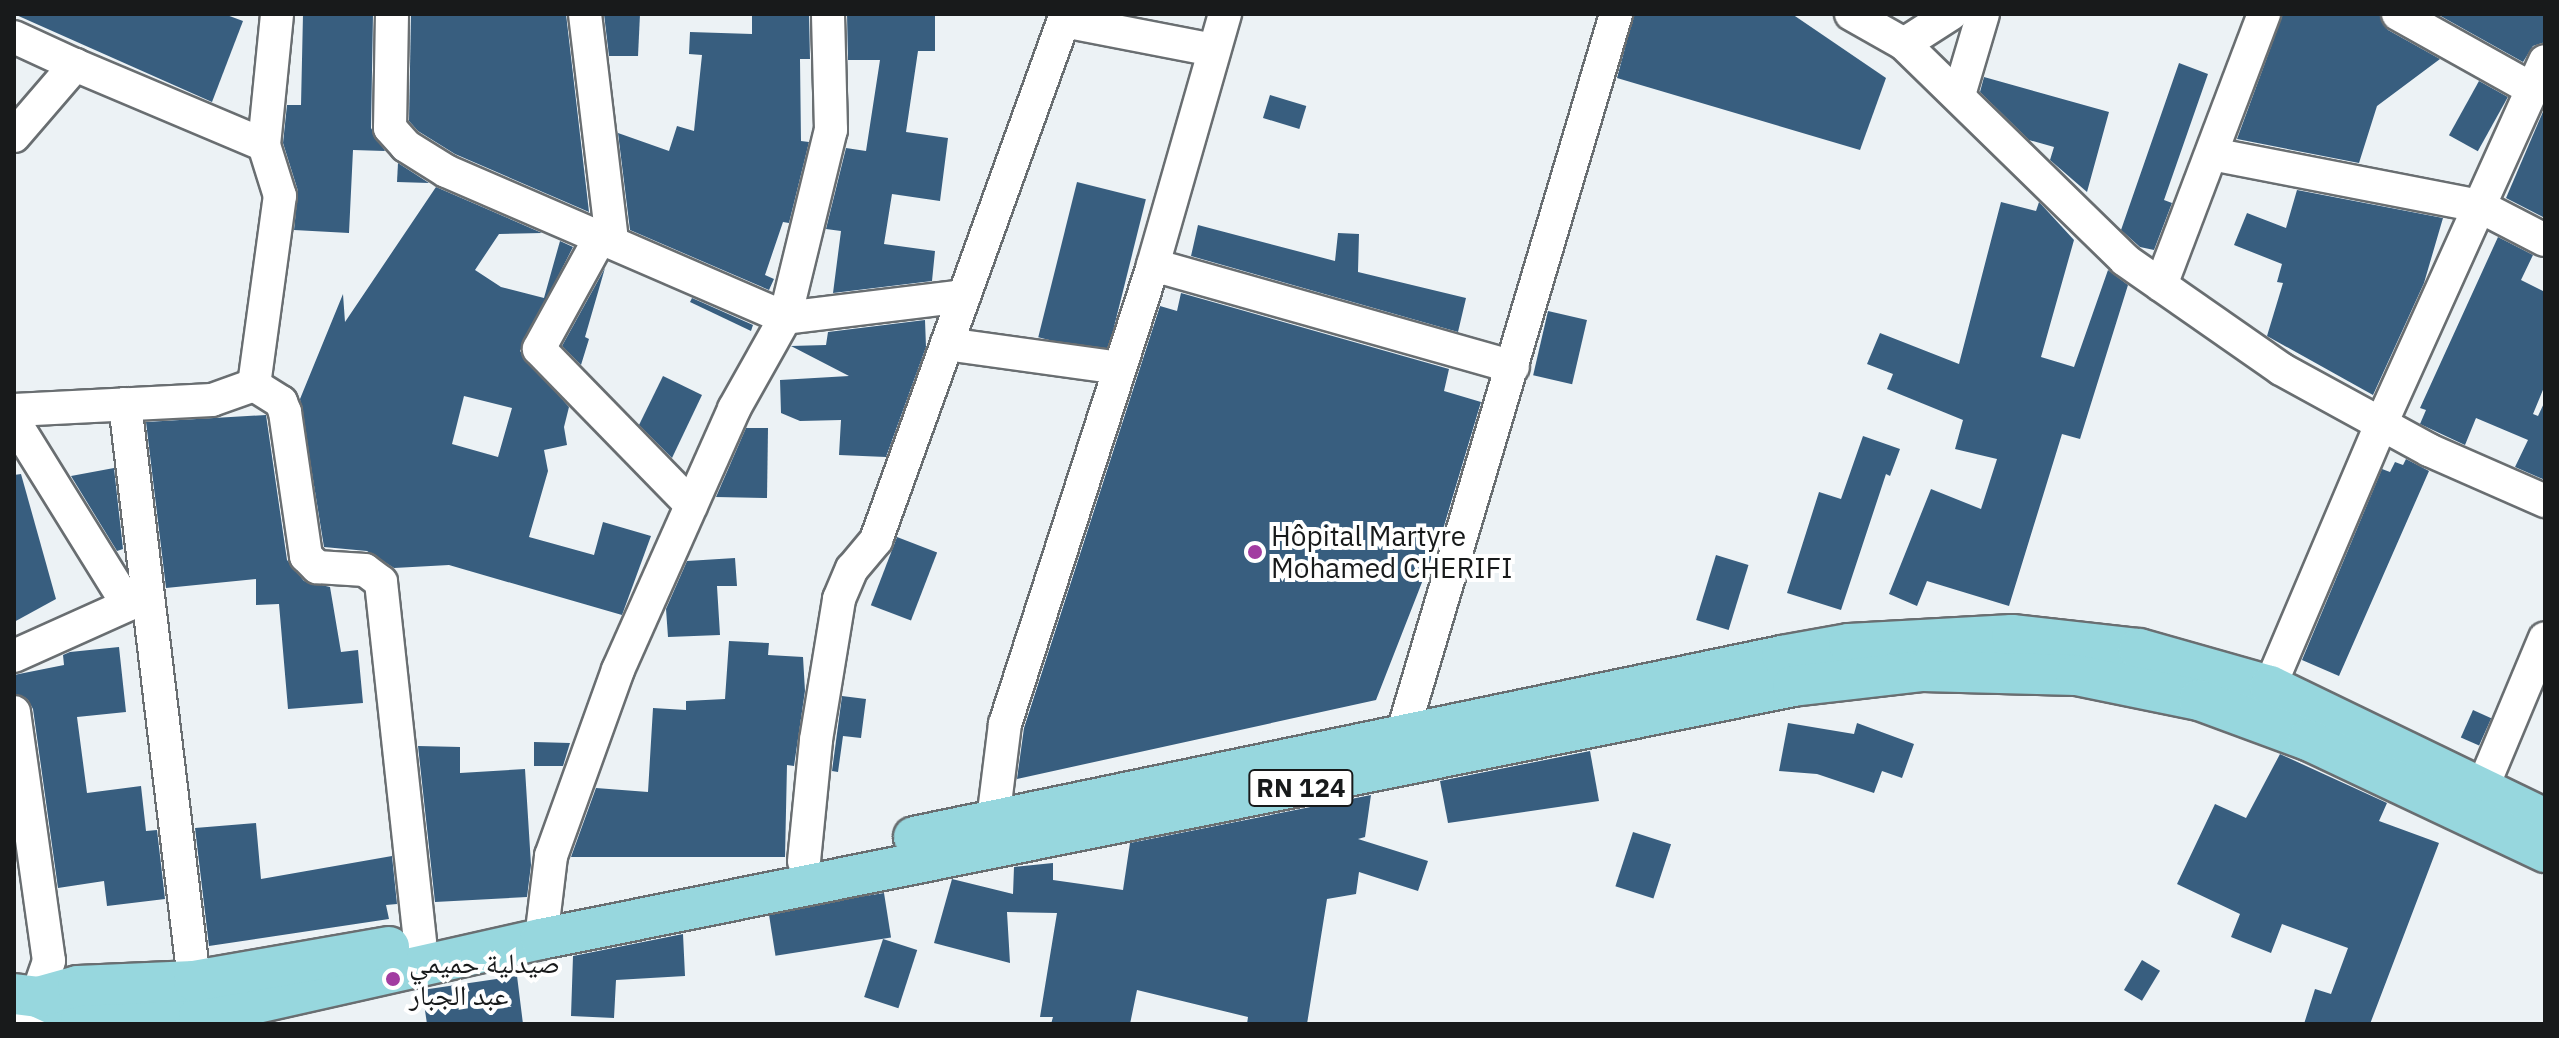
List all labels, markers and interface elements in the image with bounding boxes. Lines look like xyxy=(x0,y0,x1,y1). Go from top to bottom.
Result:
place label: Hôpital Martyre Mohamed CHERIFI xyxy=(1271,519,1512,585)
marker: Hôpital Martyre Mohamed CHERIFI xyxy=(1246,543,1264,561)
road number: RN 124 xyxy=(1247,766,1355,810)
place label: صيدلية حميمي عبد الجبار xyxy=(409,946,560,1012)
marker: صيدلية حميمي عبد الجبار xyxy=(384,970,402,988)

